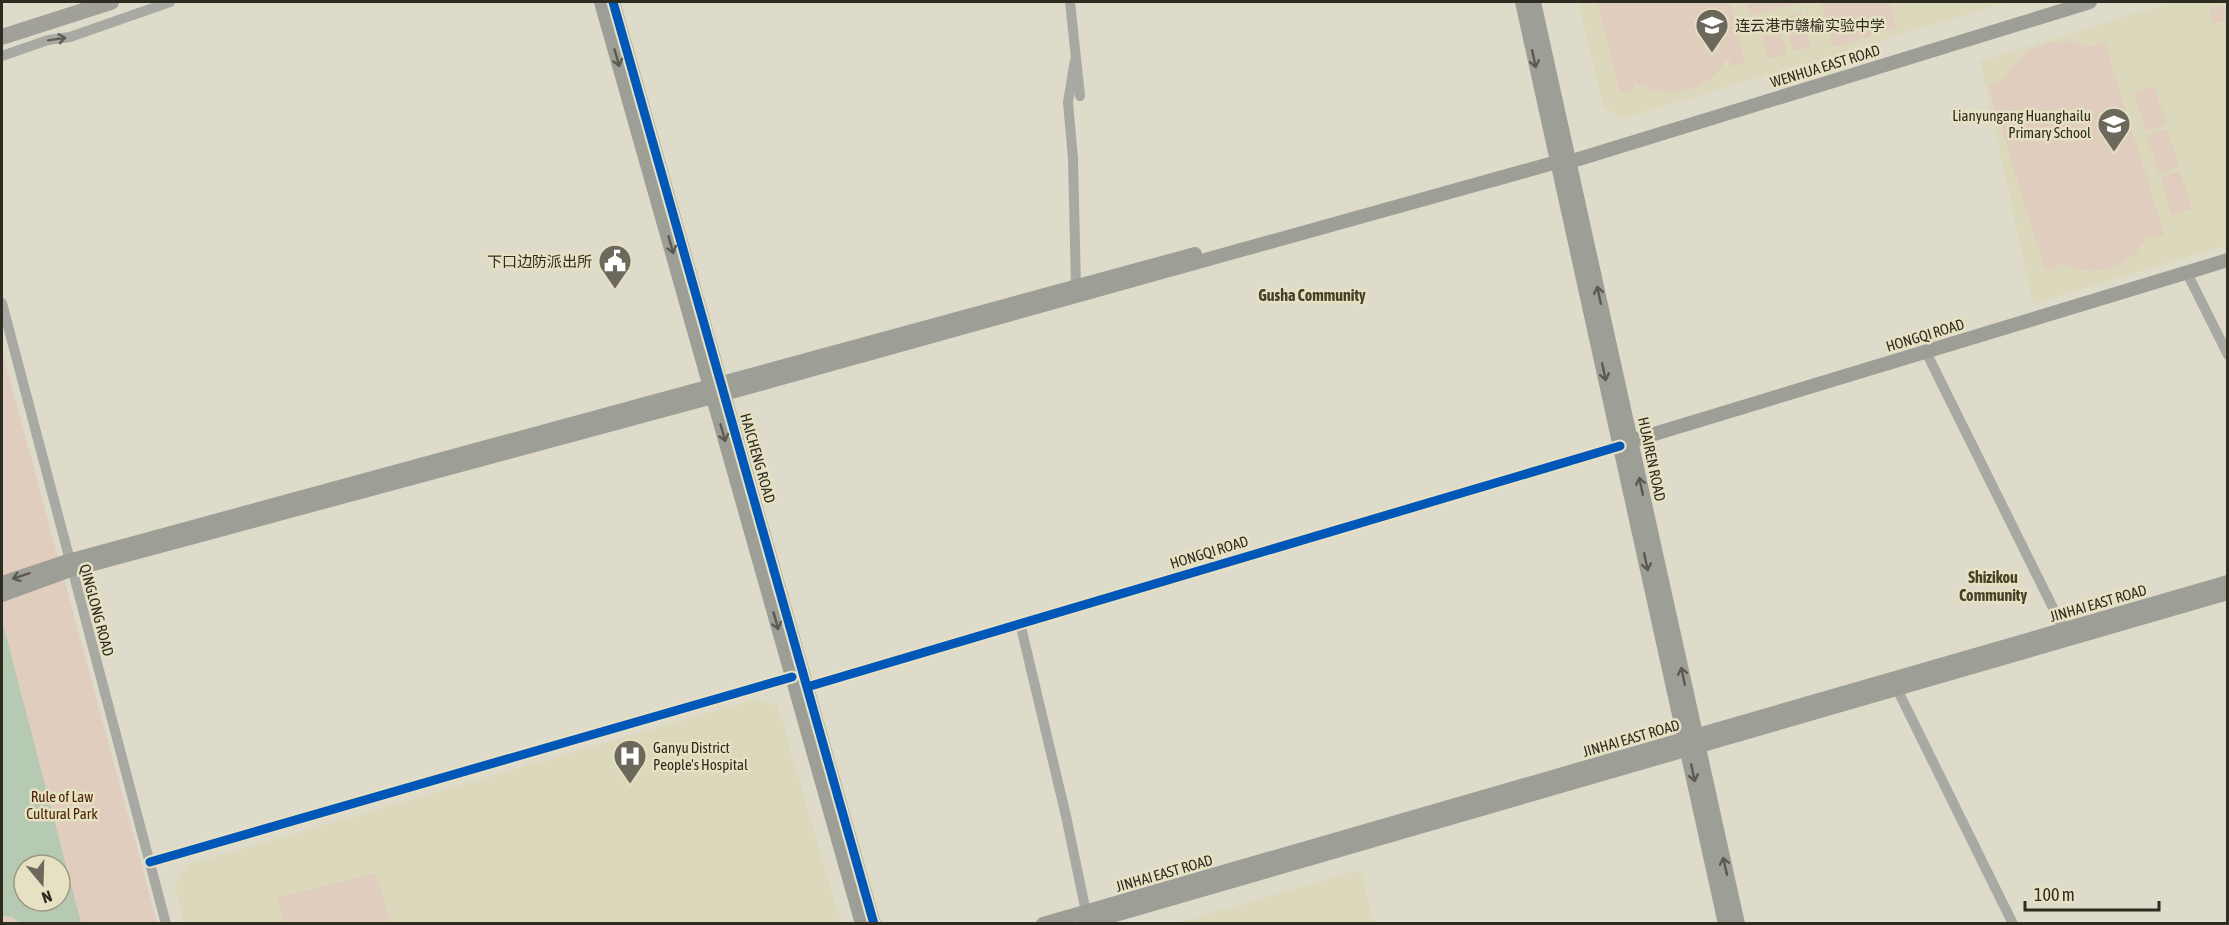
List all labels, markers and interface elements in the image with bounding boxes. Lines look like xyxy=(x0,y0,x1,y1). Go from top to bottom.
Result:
school or university icon: 连云港市赣榆实验中学 xyxy=(1694,7,1730,54)
place label: 连云港市赣榆实验中学 xyxy=(1735,17,1885,34)
one-way arrow xyxy=(47,33,67,44)
street label: WENHUA EAST ROAD xyxy=(1768,41,1882,91)
one-way arrow xyxy=(612,48,623,67)
one-way arrow xyxy=(1529,49,1541,68)
school or university icon: Lianyungang Huanghailu Primary School xyxy=(2096,106,2132,153)
place label: Lianyungang Huanghailu Primary School xyxy=(1952,107,2091,141)
one-way arrow xyxy=(666,235,677,254)
public building icon: 下口边防派出所 xyxy=(597,243,633,290)
place label: 下口边防派出所 xyxy=(487,253,592,270)
district label: Gusha Community xyxy=(1258,286,1366,304)
one-way arrow xyxy=(1592,286,1604,305)
street label: HONGQI ROAD xyxy=(1884,315,1966,355)
one-way arrow xyxy=(1598,362,1610,381)
street label: HAICHENG ROAD xyxy=(737,411,779,505)
street label: HUAIREN ROAD xyxy=(1635,415,1669,503)
one-way arrow xyxy=(718,423,730,442)
one-way arrow xyxy=(1634,476,1646,495)
street label: HONGQI ROAD xyxy=(1168,532,1250,572)
one-way arrow xyxy=(1641,552,1652,572)
street label: QINGLONG ROAD xyxy=(77,562,117,658)
district label: Shizikou Community xyxy=(1959,568,2027,604)
one-way arrow xyxy=(12,571,31,582)
street label: JINHAI EAST ROAD xyxy=(2048,581,2148,625)
one-way arrow xyxy=(771,611,783,630)
one-way arrow xyxy=(1677,667,1688,686)
street label: JINHAI EAST ROAD xyxy=(1581,716,1681,760)
hospital icon: Ganyu District People's Hospital xyxy=(612,738,648,785)
place label: Ganyu District People's Hospital xyxy=(653,739,748,773)
one-way arrow xyxy=(1687,764,1699,783)
park label: Rule of Law Cultural Park xyxy=(26,788,98,822)
street label: JINHAI EAST ROAD xyxy=(1114,851,1214,895)
north arrow xyxy=(12,853,72,913)
one-way arrow xyxy=(1719,857,1730,877)
scale bar xyxy=(2025,874,2158,912)
text: 100 m xyxy=(2034,884,2075,905)
text: N xyxy=(39,887,54,907)

